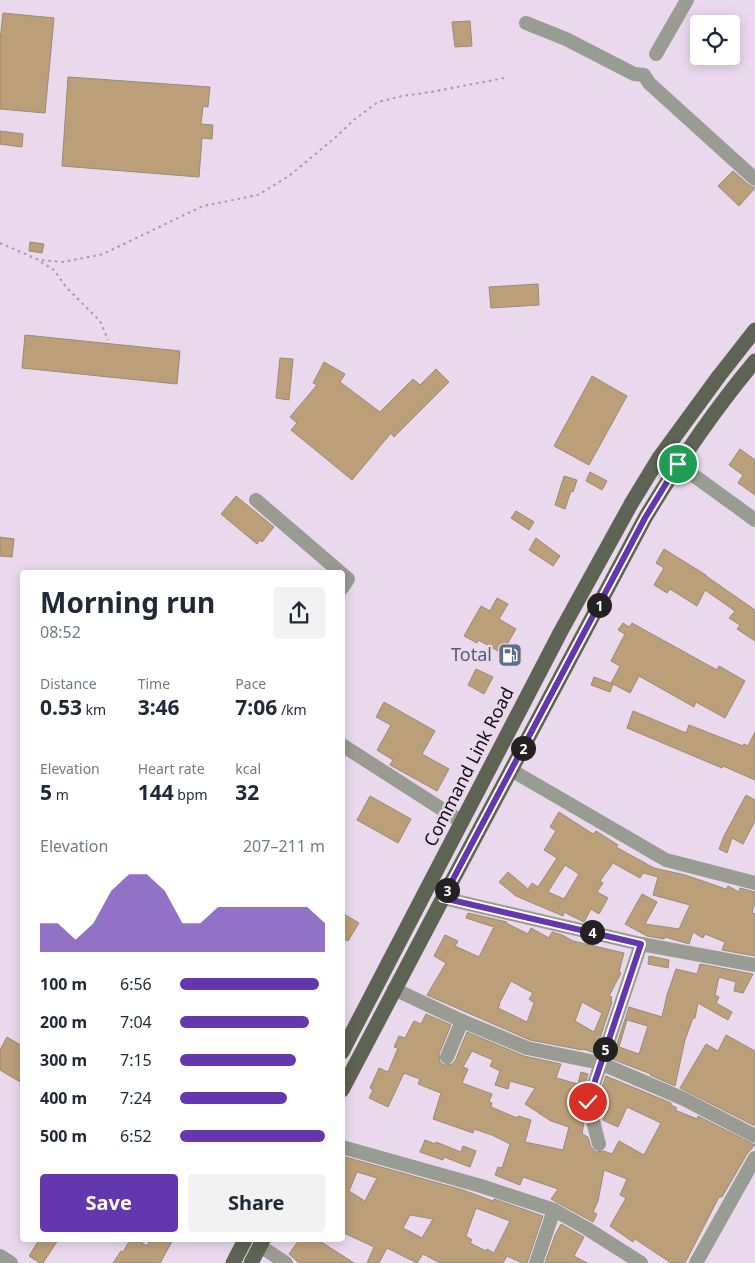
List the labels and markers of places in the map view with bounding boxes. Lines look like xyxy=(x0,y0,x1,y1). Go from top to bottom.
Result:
pin xyxy=(657,443,699,485)
pin: 1 xyxy=(586,592,612,618)
place label: Total xyxy=(451,642,492,666)
fuel station icon: Total xyxy=(497,642,523,668)
pin: 2 xyxy=(510,736,536,760)
pin: 3 xyxy=(434,878,460,902)
pin: 4 xyxy=(580,920,604,944)
pin: 5 xyxy=(592,1036,618,1062)
pin xyxy=(567,1081,609,1123)

